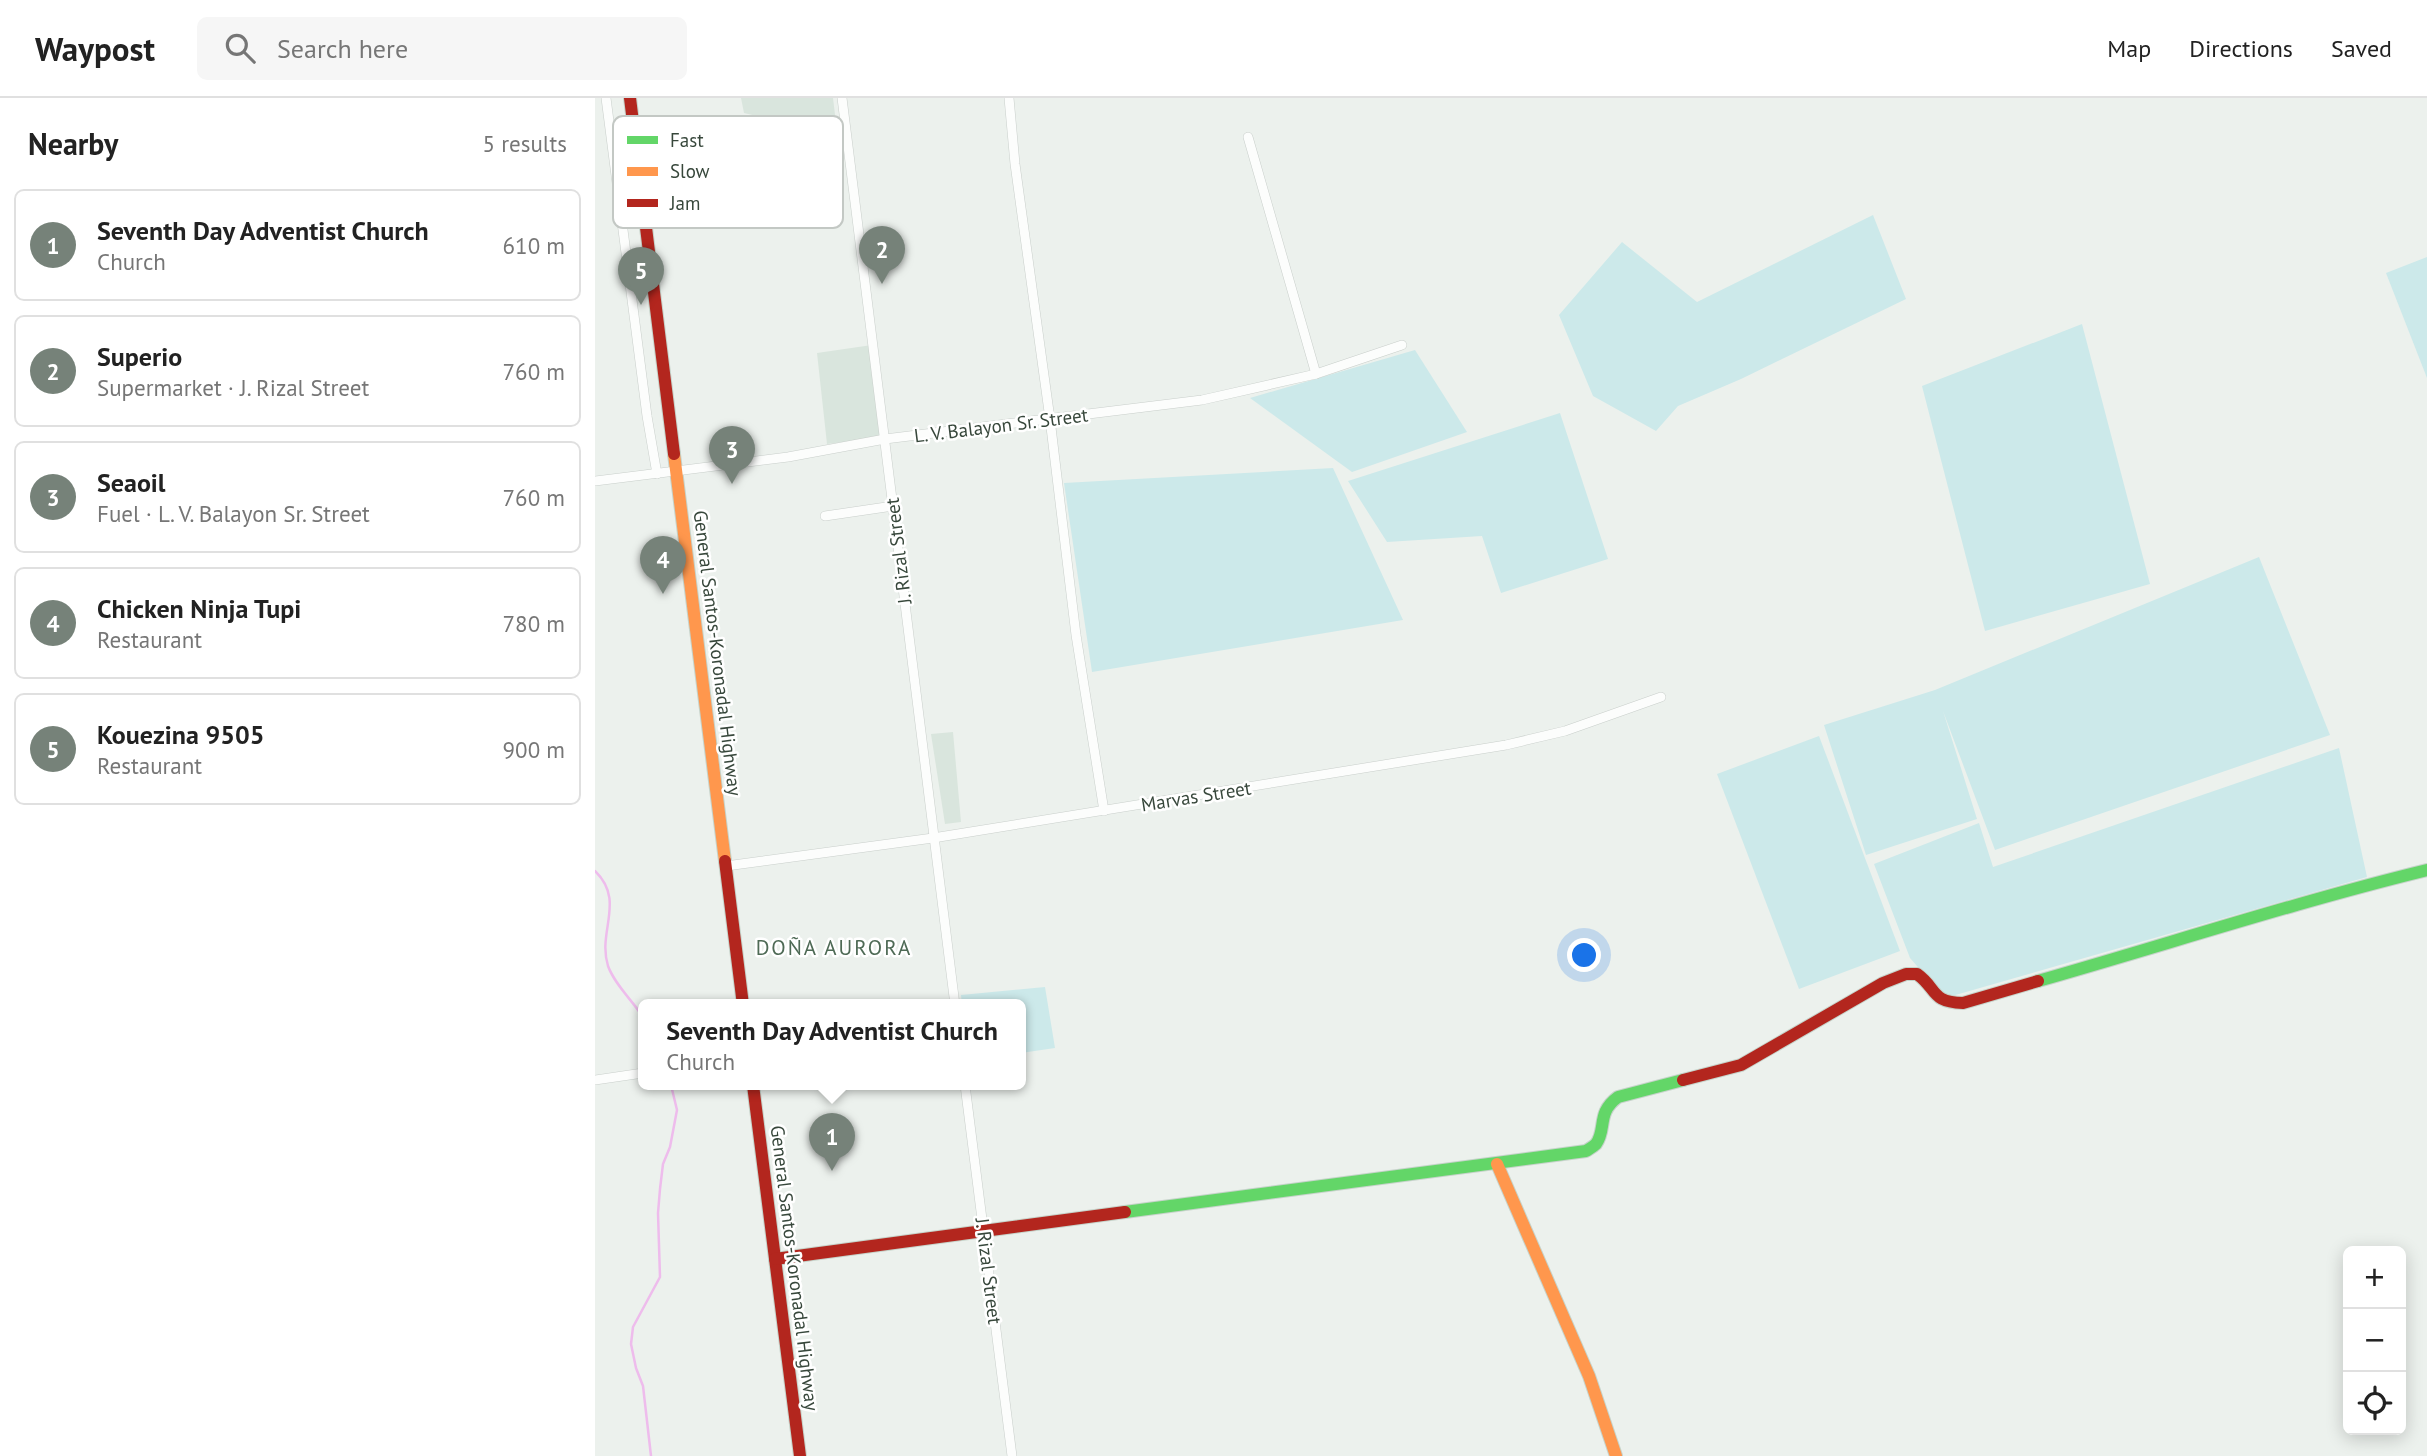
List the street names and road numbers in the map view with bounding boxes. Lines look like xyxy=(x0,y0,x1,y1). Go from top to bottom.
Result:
street label: L. V. Balayon Sr. Street xyxy=(913,402,1090,448)
street label: J. Rizal Street xyxy=(880,496,917,606)
street label: General Santos-Koronadal Highway xyxy=(689,509,747,797)
street label: Marvas Street xyxy=(1139,775,1253,817)
street label: General Santos-Koronadal Highway xyxy=(766,1124,824,1412)
street label: J. Rizal Street xyxy=(970,1216,1007,1326)

